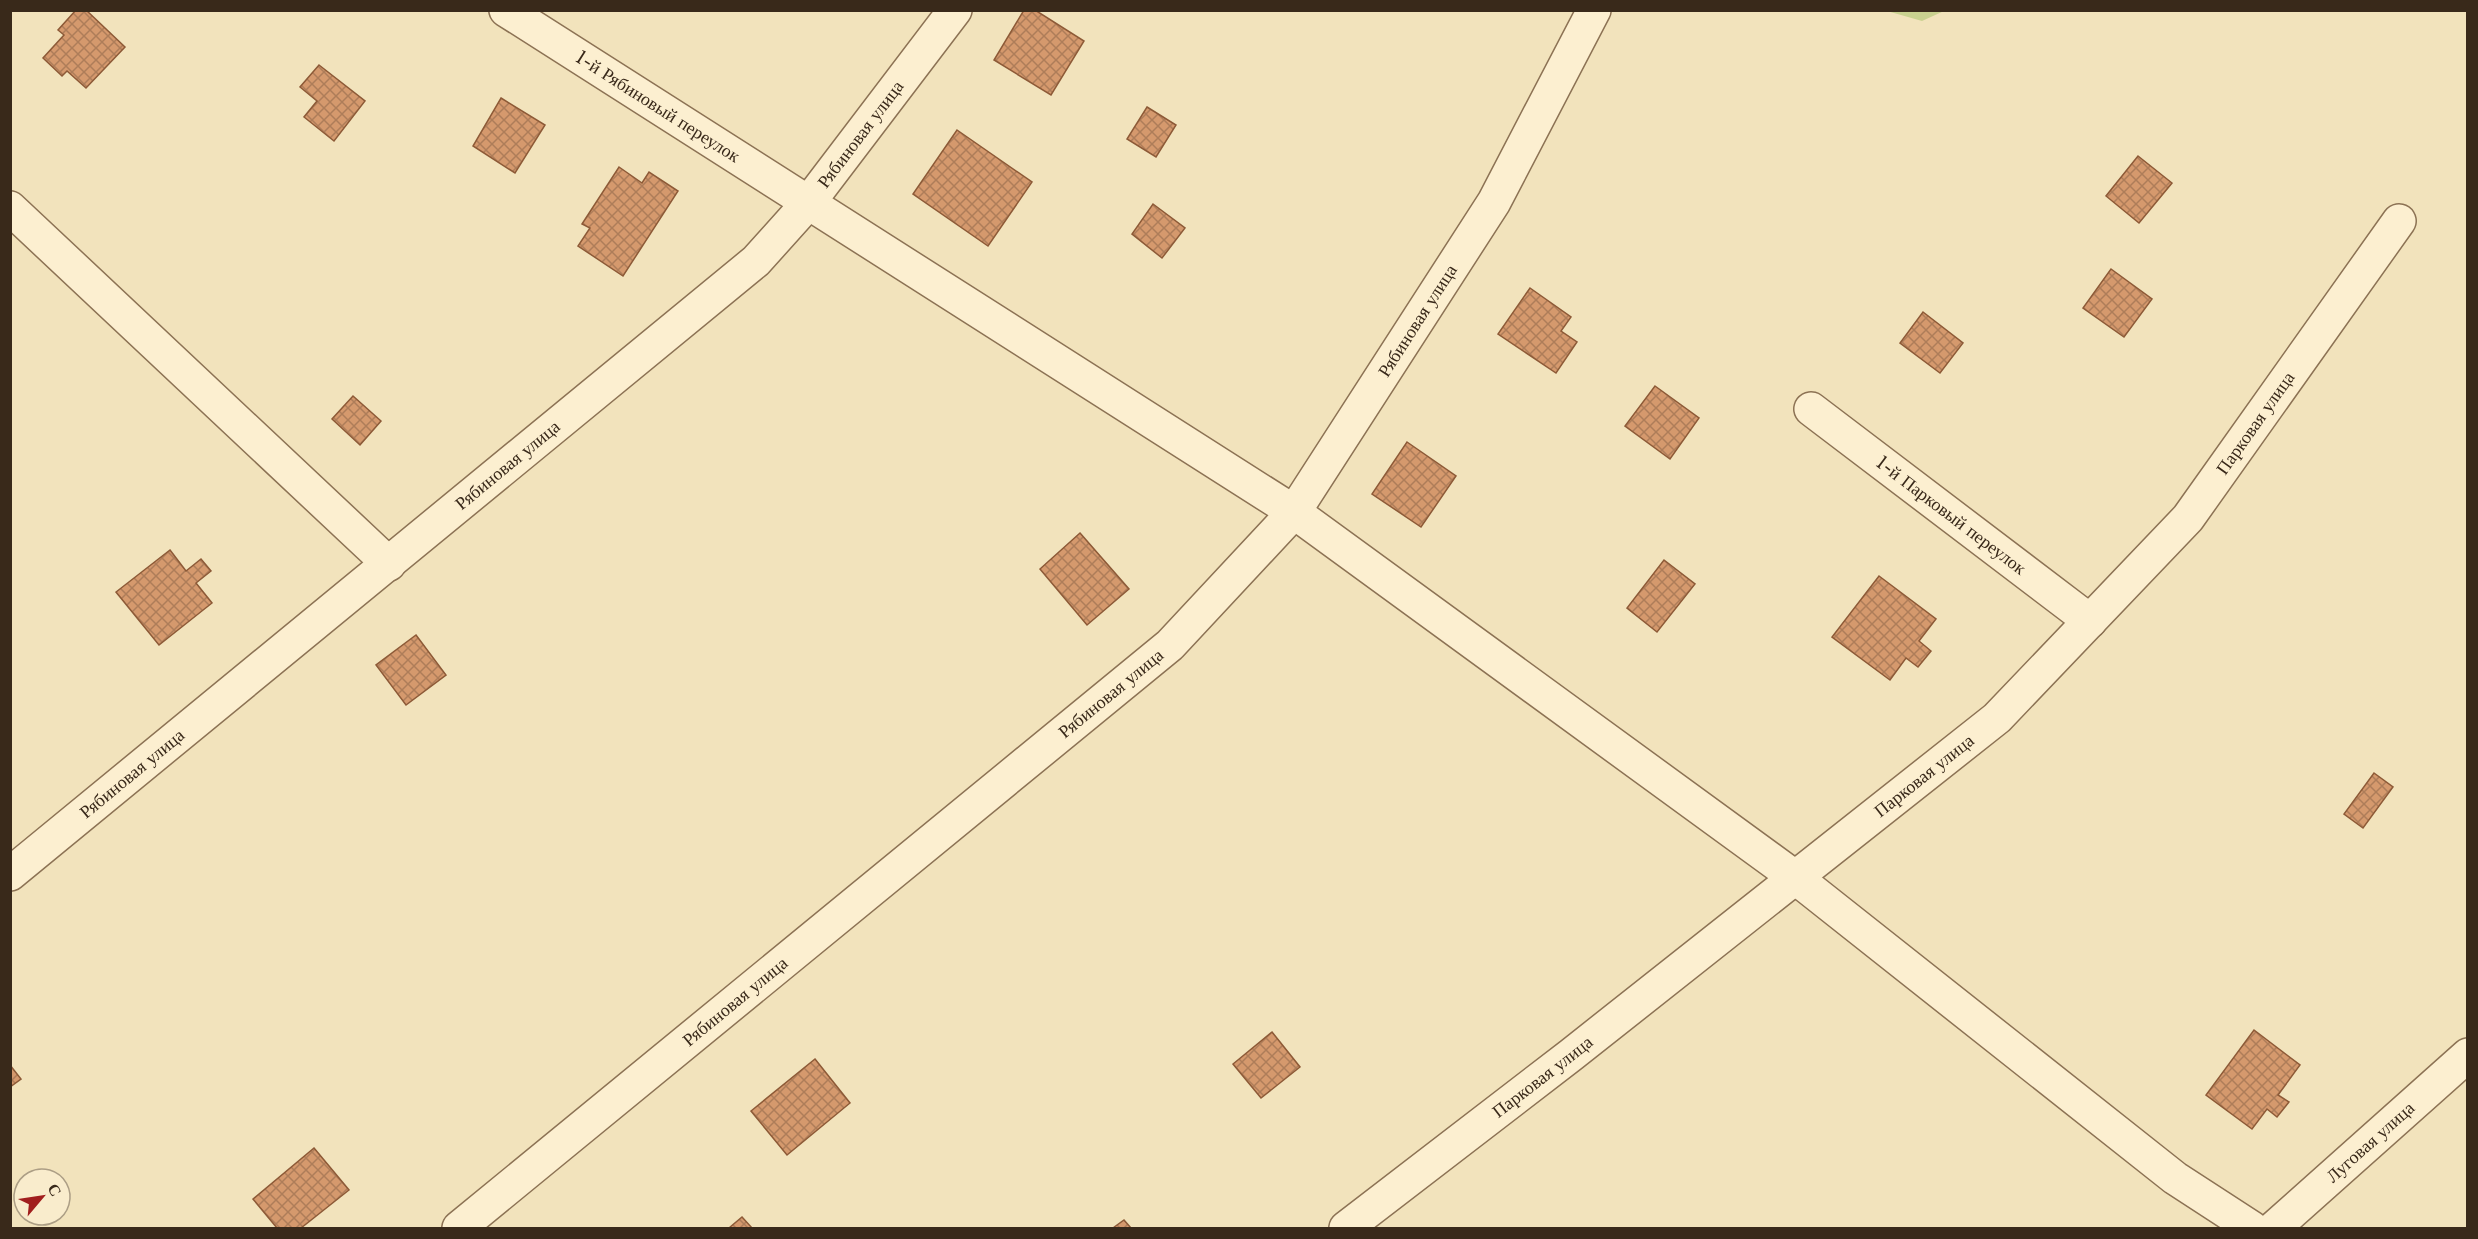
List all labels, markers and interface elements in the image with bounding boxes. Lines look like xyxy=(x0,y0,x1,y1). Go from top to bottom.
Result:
street label: 1-й Рябиновый переулок xyxy=(571,46,744,167)
street label: Рябиновая улица xyxy=(813,76,908,192)
street label: Рябиновая улица xyxy=(1373,260,1462,381)
street label: Парковая улица xyxy=(2211,367,2299,479)
street label: Рябиновая улица xyxy=(451,416,564,515)
street label: 1-й Парковый переулок xyxy=(1872,451,2031,580)
street label: Рябиновая улица xyxy=(1054,644,1168,743)
street label: Рябиновая улица xyxy=(75,724,189,823)
street label: Парковая улица xyxy=(1870,730,1978,822)
street label: Рябиновая улица xyxy=(678,952,792,1051)
street label: Парковая улица xyxy=(1488,1031,1597,1122)
street label: Луговая улица xyxy=(2322,1097,2419,1187)
north arrow xyxy=(12,1167,72,1227)
text: С xyxy=(44,1180,67,1200)

